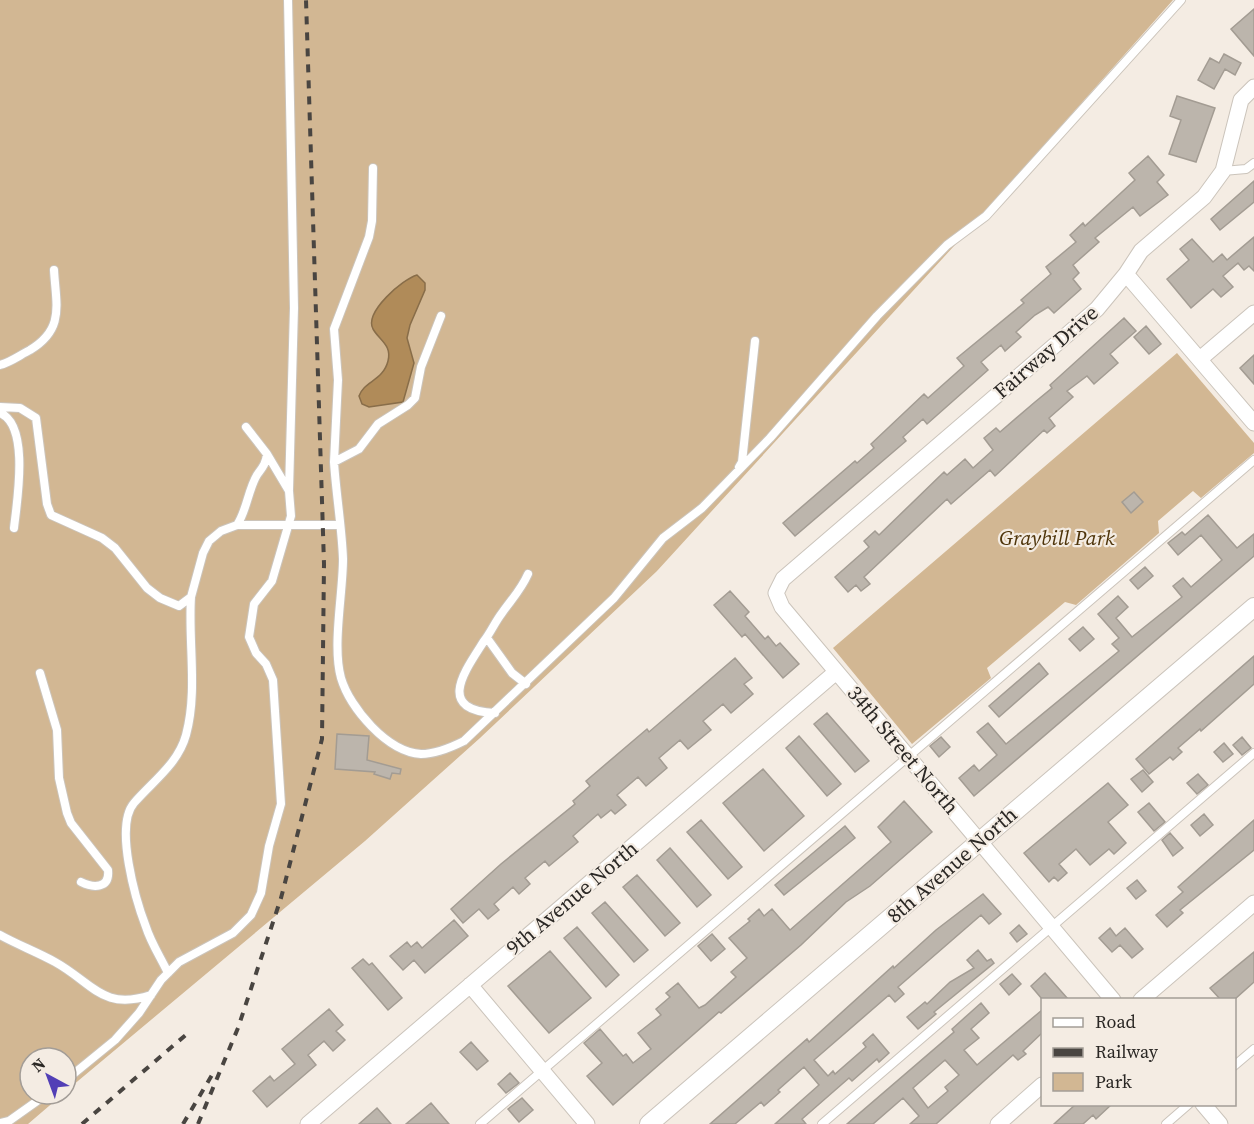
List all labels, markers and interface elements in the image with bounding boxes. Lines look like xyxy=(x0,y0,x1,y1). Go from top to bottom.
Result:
street label: Fairway Drive xyxy=(987,298,1104,405)
park label: Graybill Park xyxy=(999,523,1115,552)
street label: 34th Street North xyxy=(841,679,966,820)
street label: 8th Avenue North xyxy=(880,800,1023,929)
street label: 9th Avenue North xyxy=(499,834,644,961)
legend xyxy=(1041,998,1236,1106)
text: Road xyxy=(1095,1009,1136,1034)
text: Railway xyxy=(1095,1039,1159,1064)
north arrow xyxy=(18,1046,78,1106)
text: N xyxy=(27,1052,50,1077)
text: Park xyxy=(1095,1069,1132,1094)

